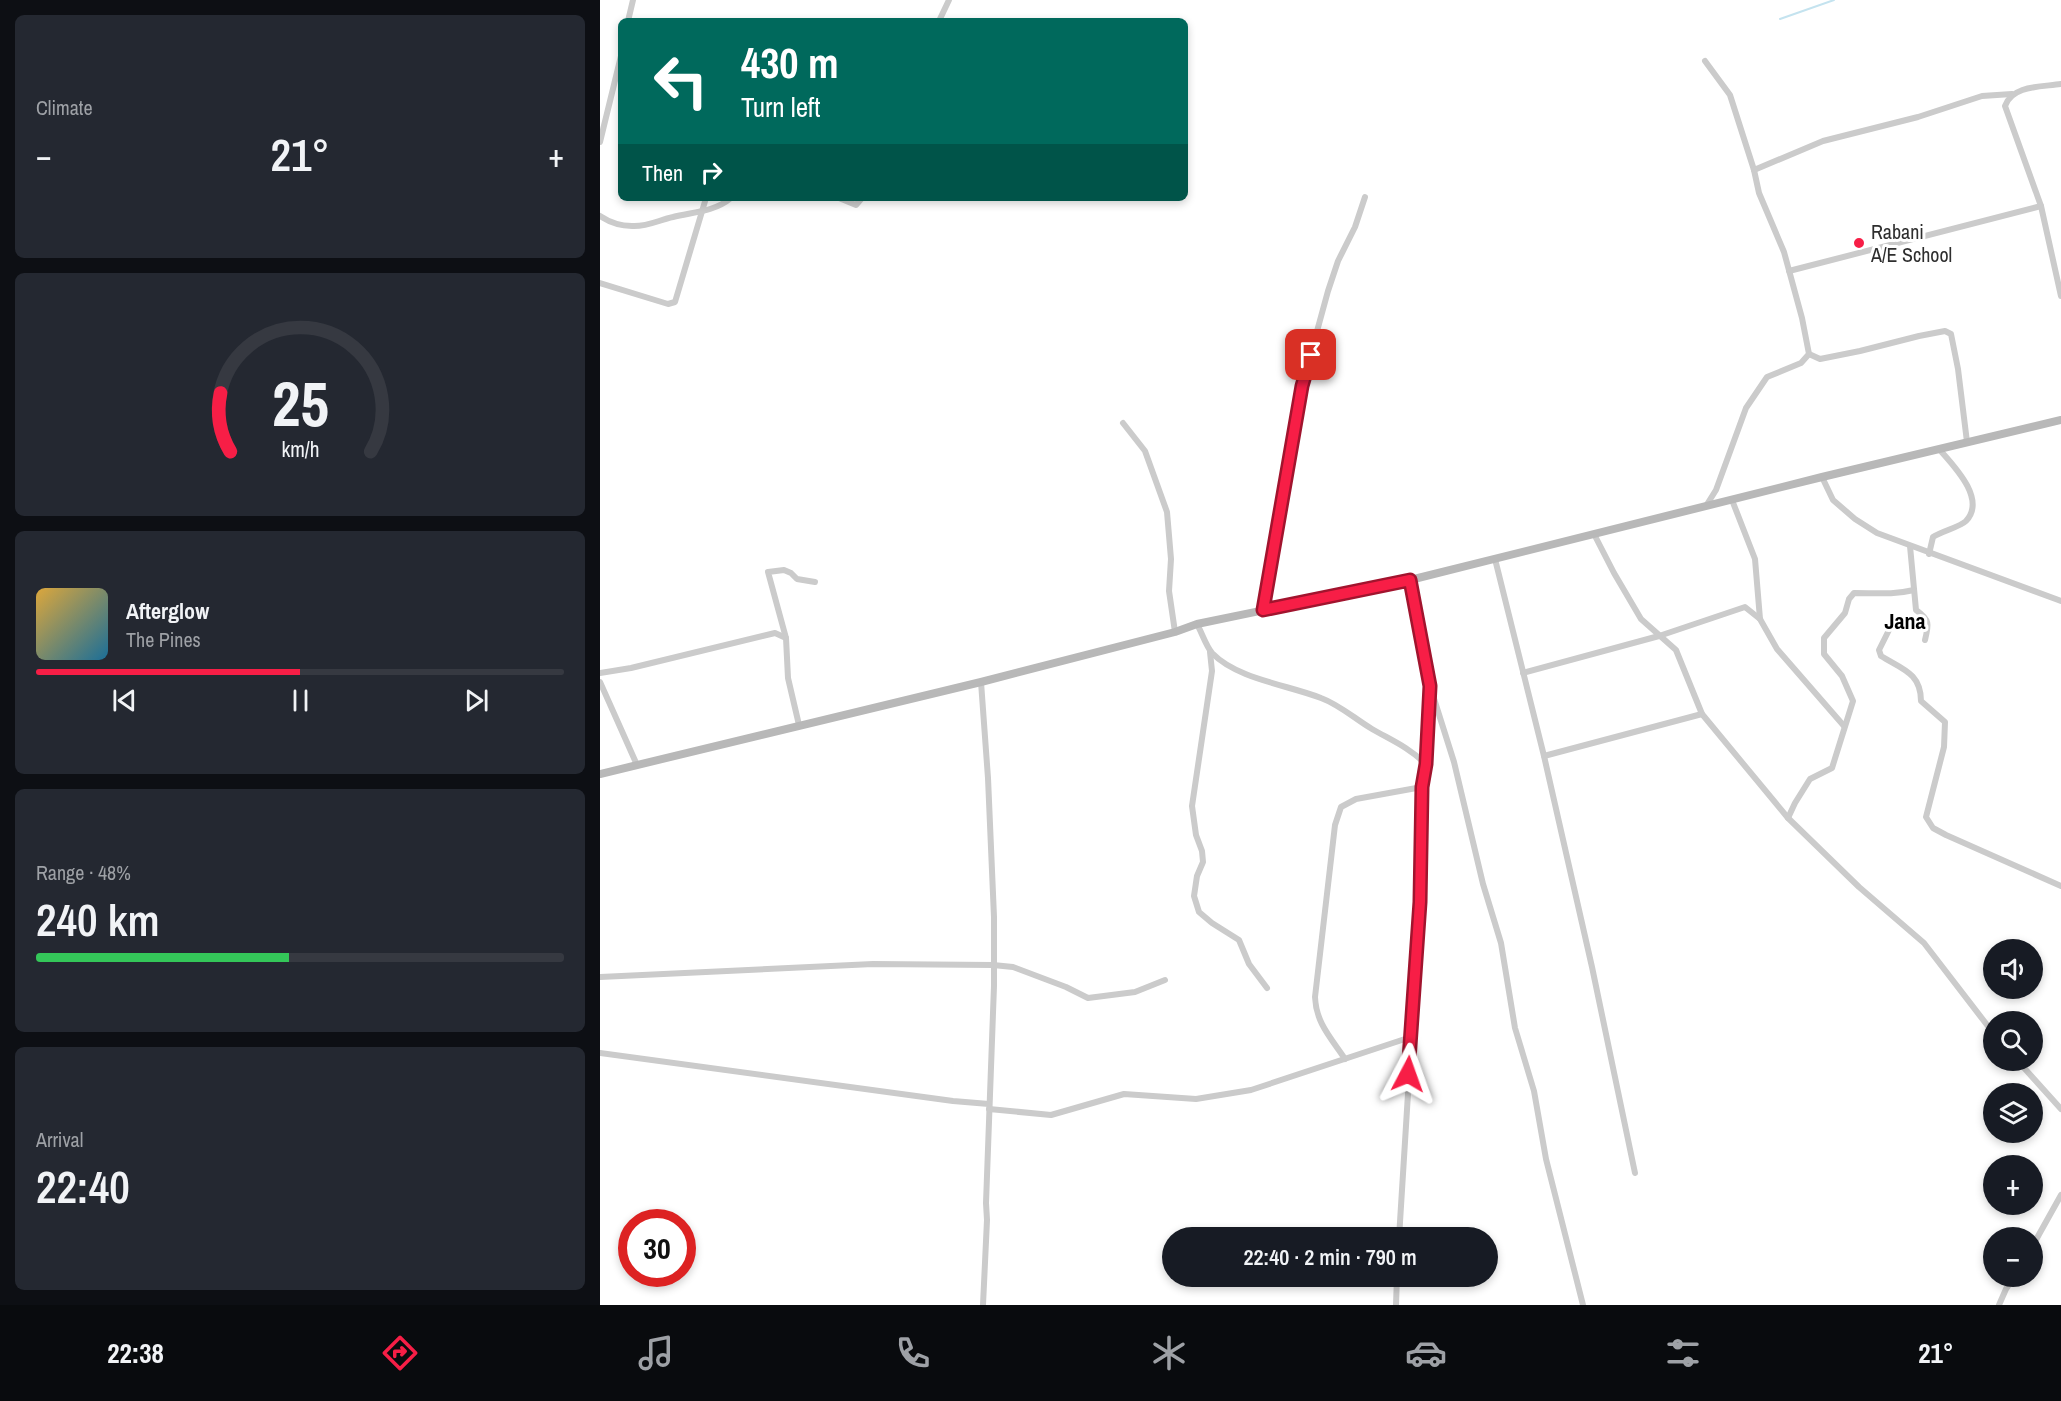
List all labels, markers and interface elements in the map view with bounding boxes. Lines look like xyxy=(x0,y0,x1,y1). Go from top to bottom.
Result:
text: 430 m xyxy=(741,35,839,91)
icon: left xyxy=(642,42,720,120)
text: Turn left xyxy=(741,89,820,125)
text: Climate xyxy=(36,94,93,121)
text: 21° xyxy=(270,124,330,185)
text: − xyxy=(36,133,52,177)
text: + xyxy=(548,133,564,177)
icon: right xyxy=(695,156,728,189)
text: Then xyxy=(642,158,683,188)
place label: Rabani A/E School xyxy=(1870,218,1952,268)
marker: Rabani A/E School xyxy=(1852,236,1866,250)
pin xyxy=(1285,329,1336,380)
icon: arrive xyxy=(1294,338,1327,371)
text: 25 xyxy=(272,361,328,445)
text: km/h xyxy=(281,435,319,464)
text: Afterglow xyxy=(126,596,209,626)
district label: Jana xyxy=(1884,606,1926,636)
text: The Pines xyxy=(126,626,201,653)
icon: previous xyxy=(108,684,141,717)
icon: pause xyxy=(284,684,317,717)
icon: next xyxy=(460,684,493,717)
text: Range · 48% xyxy=(36,859,131,886)
text: 240 km xyxy=(36,889,160,950)
map controls xyxy=(1983,939,2043,1287)
button: sound xyxy=(1983,939,2043,999)
button: search xyxy=(1983,1011,2043,1071)
position arrow xyxy=(1376,1042,1440,1106)
button: layers xyxy=(1983,1083,2043,1143)
text: Arrival xyxy=(36,1126,83,1153)
button: + xyxy=(1983,1155,2043,1215)
text: 22:40 xyxy=(36,1156,130,1217)
speed limit sign: 30 xyxy=(618,1209,696,1287)
button: − xyxy=(1983,1227,2043,1287)
text: 22:40 · 2 min · 790 m xyxy=(1243,1242,1417,1272)
icon: directions xyxy=(379,1332,421,1374)
icon: music xyxy=(635,1332,677,1374)
icon: phone xyxy=(892,1332,934,1374)
icon: climate xyxy=(1148,1332,1190,1374)
icon: car xyxy=(1405,1332,1447,1374)
icon: filters xyxy=(1662,1332,1704,1374)
text: 22:38 xyxy=(107,1335,164,1371)
text: 21° xyxy=(1918,1335,1954,1371)

